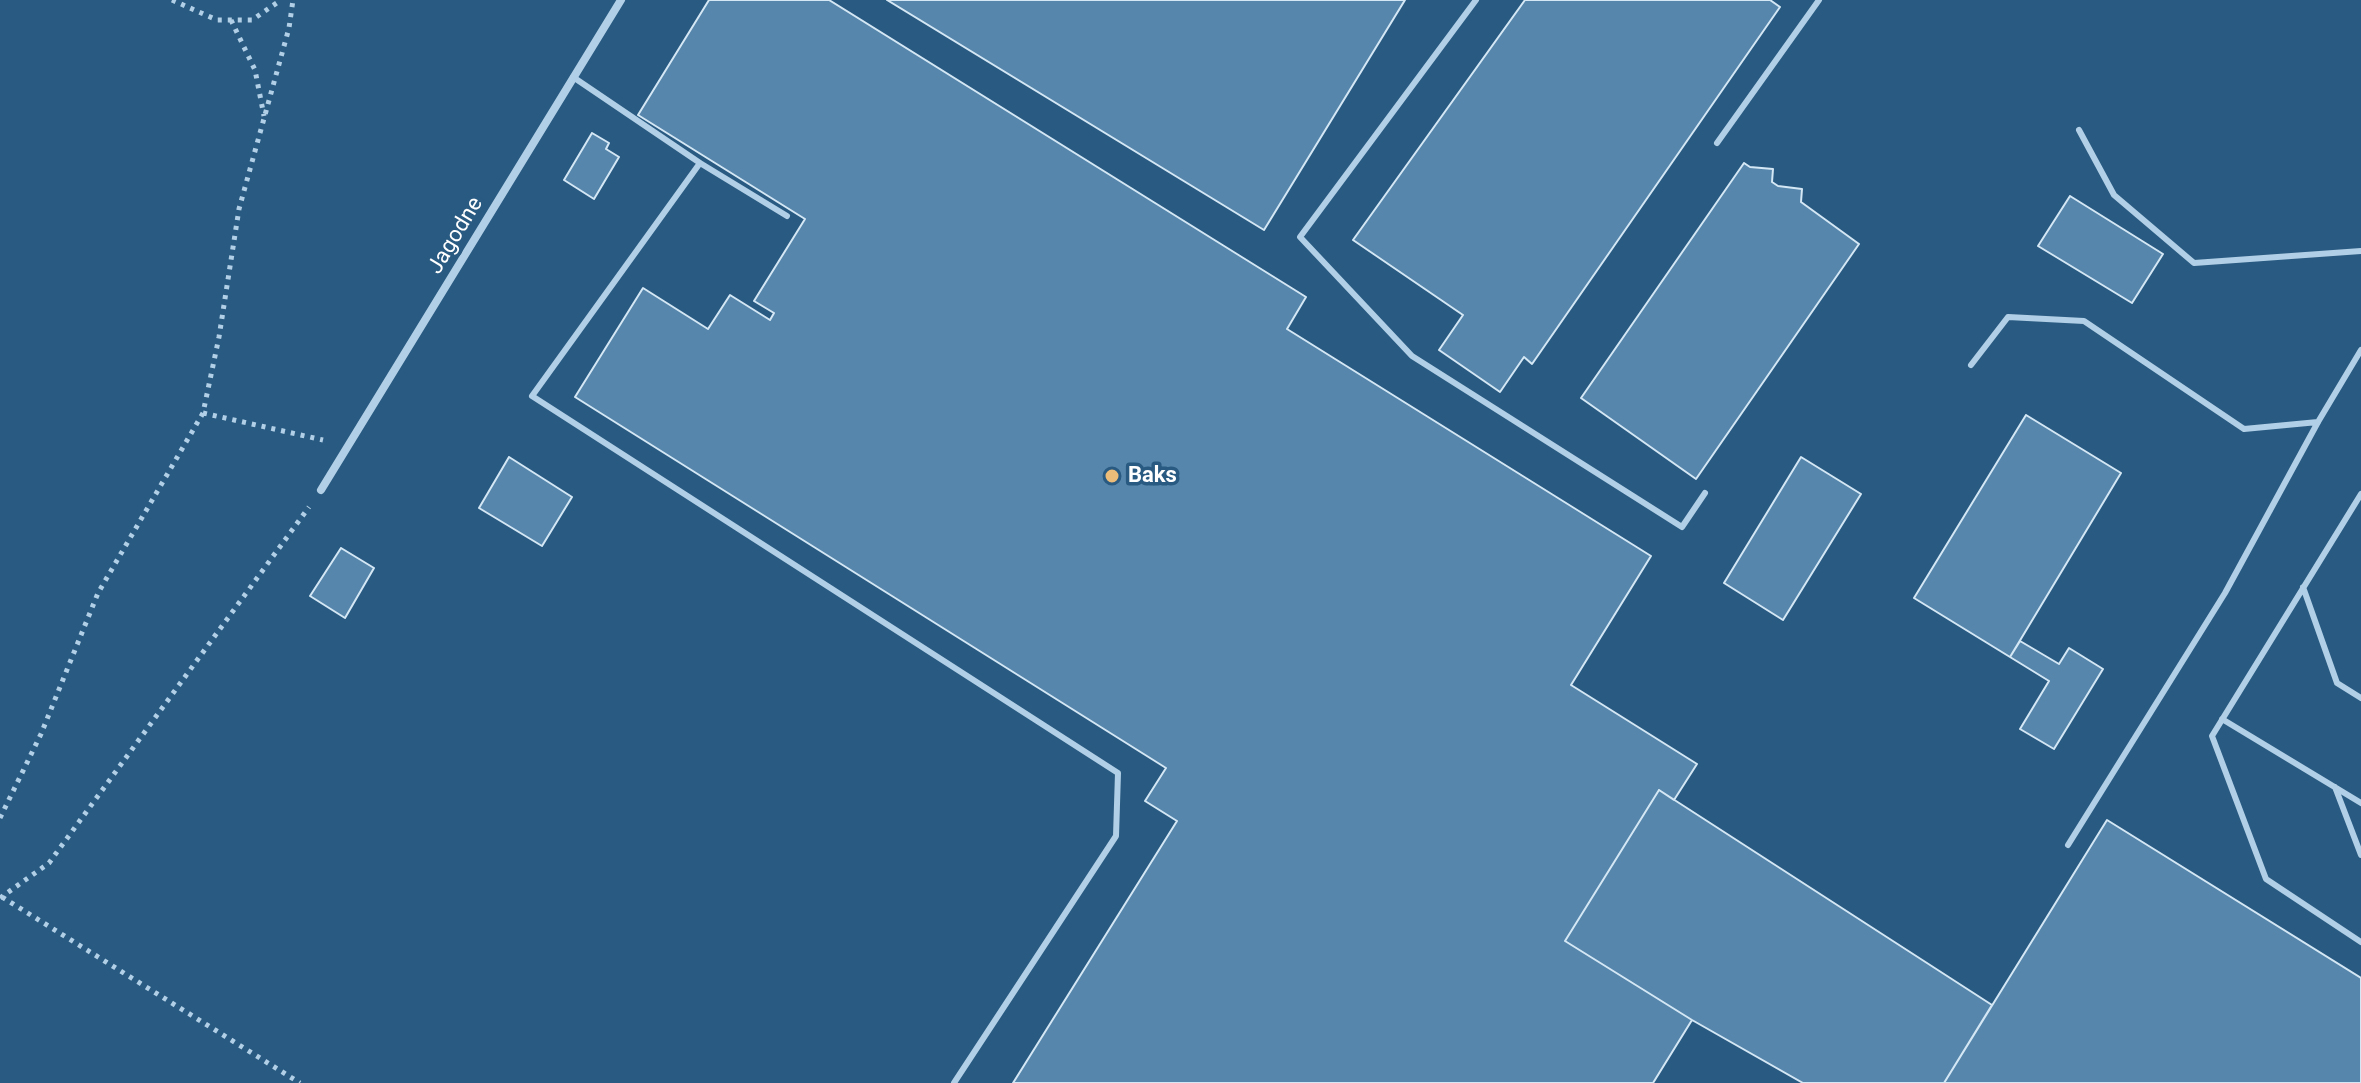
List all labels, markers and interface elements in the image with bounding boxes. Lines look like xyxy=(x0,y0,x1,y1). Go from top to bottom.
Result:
street label: Jagodne xyxy=(423,193,489,279)
place label: Baks xyxy=(1128,463,1177,489)
marker: Baks xyxy=(1103,467,1121,485)

